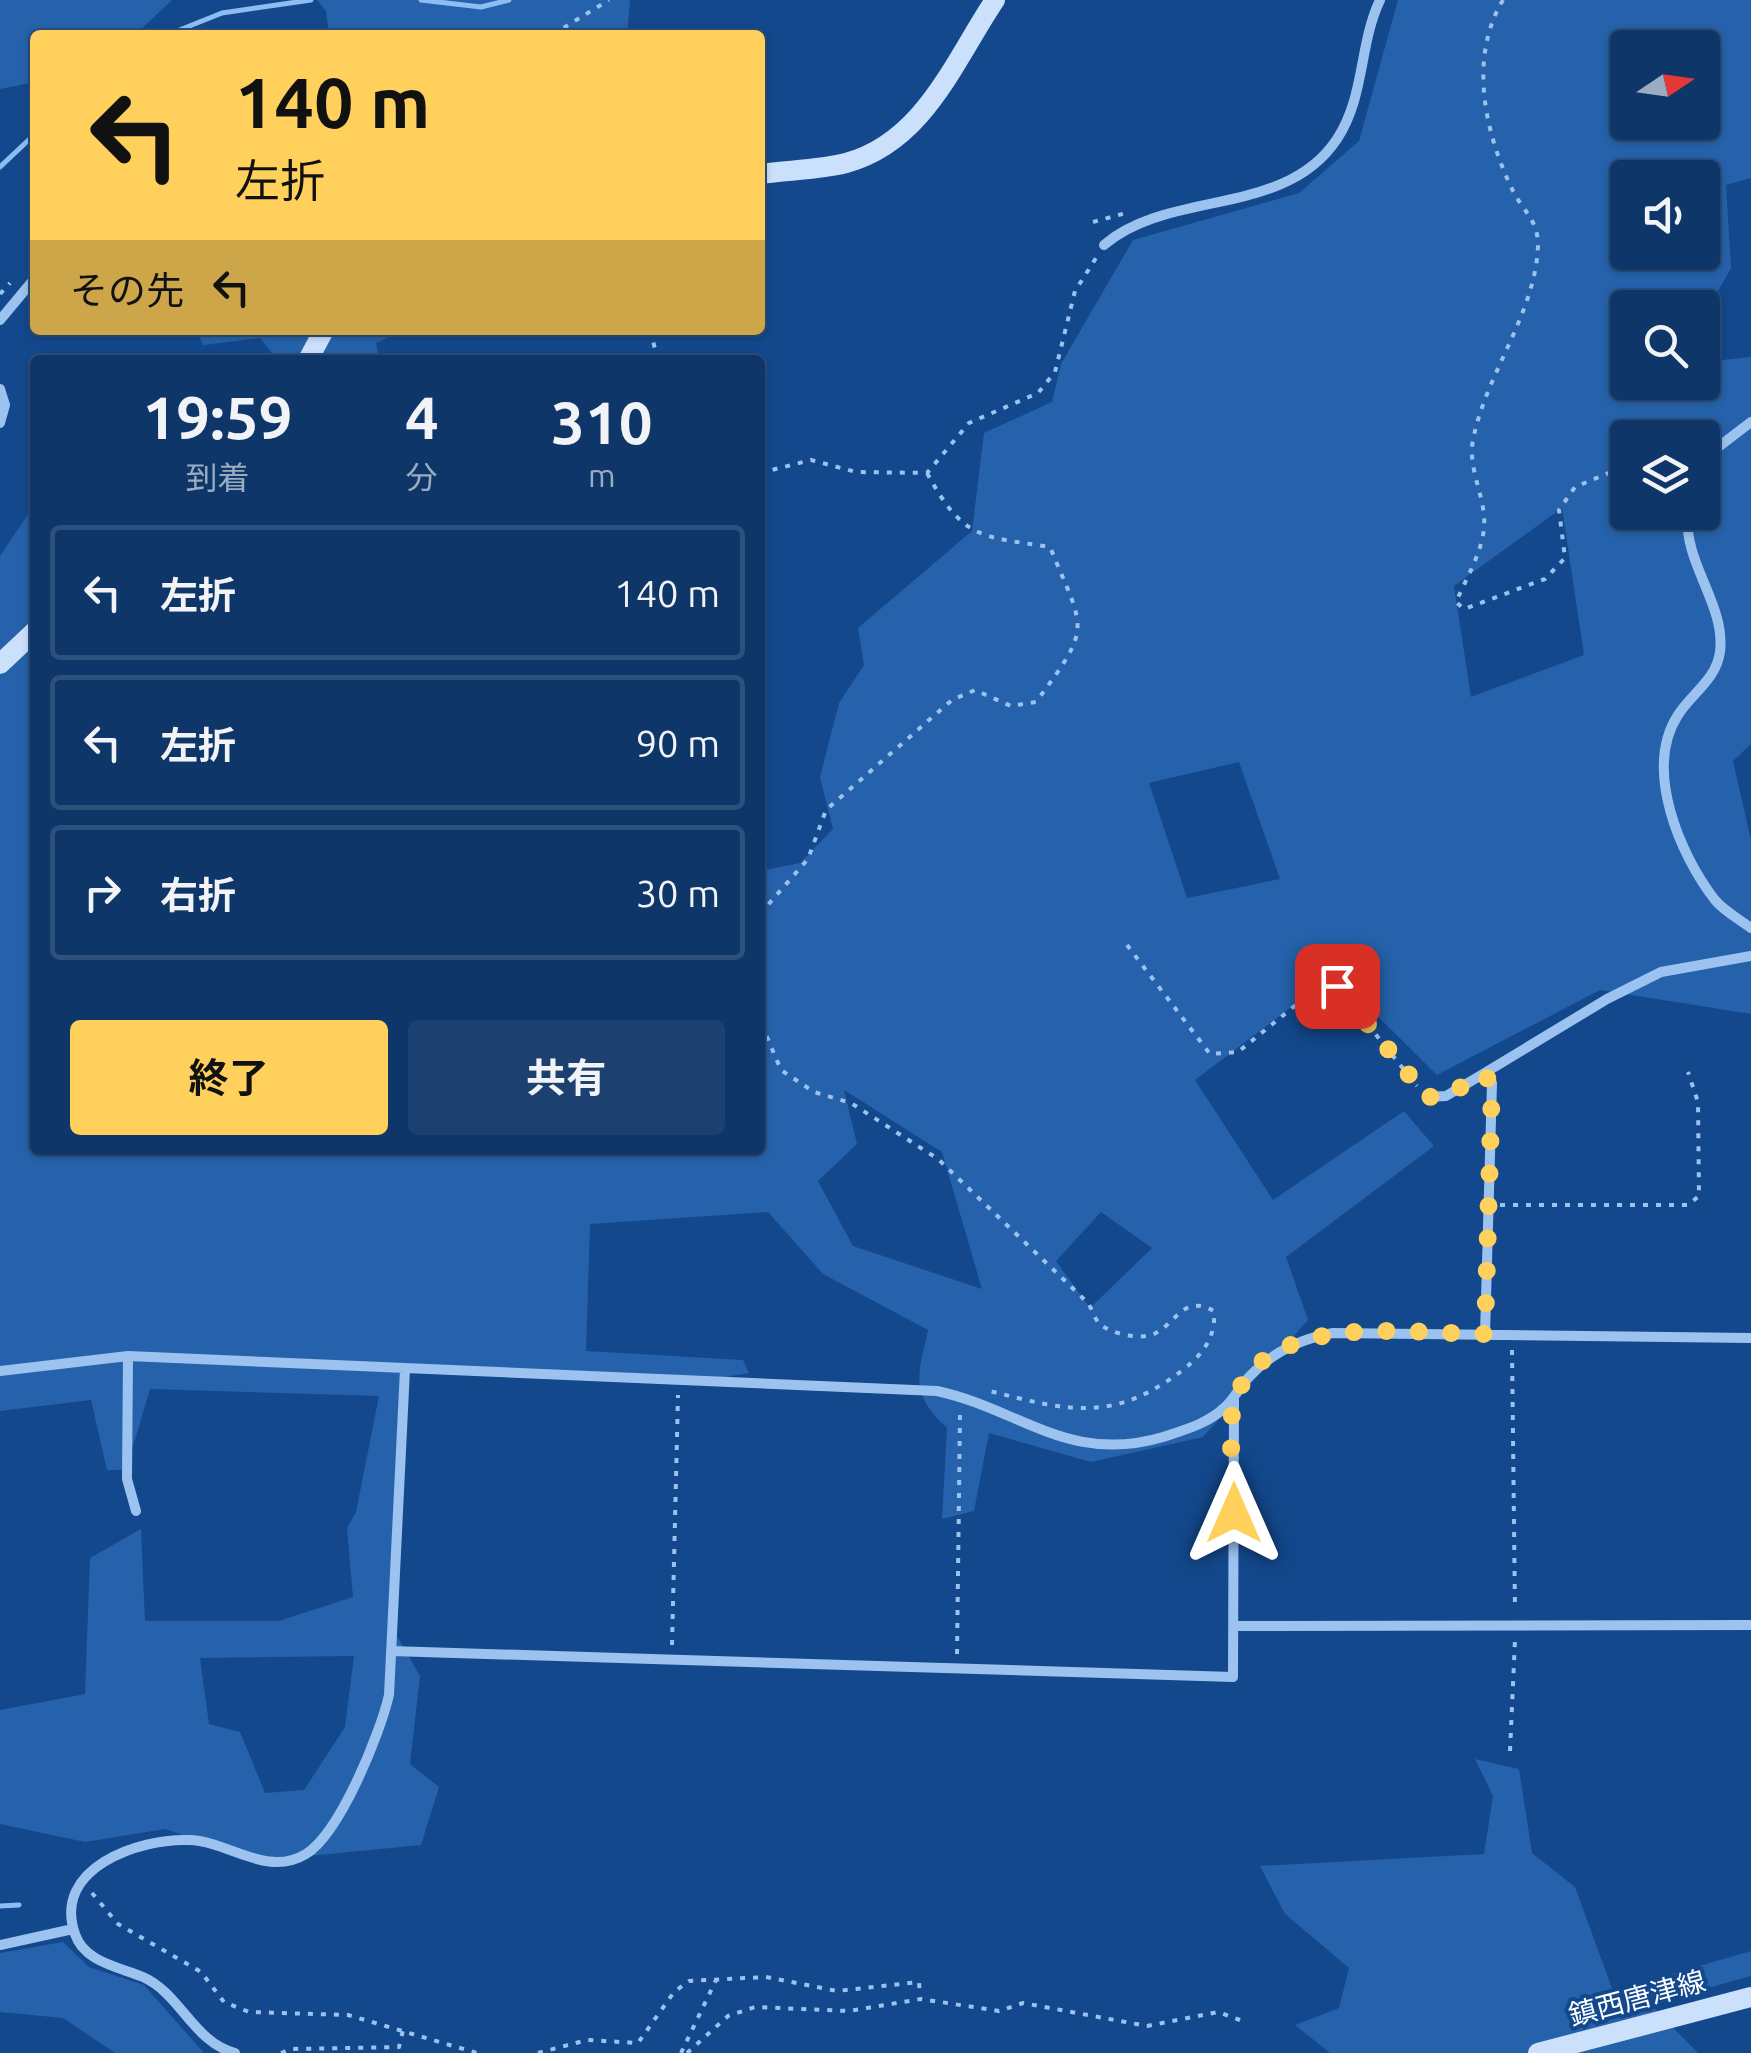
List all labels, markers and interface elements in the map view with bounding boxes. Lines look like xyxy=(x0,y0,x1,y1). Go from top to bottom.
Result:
north arrow xyxy=(1610,30,1720,140)
map controls xyxy=(1610,30,1720,530)
text: 140 m xyxy=(235,63,430,141)
icon: left xyxy=(70,70,200,200)
text: 左折 xyxy=(235,155,325,206)
button: sound xyxy=(1610,160,1720,270)
icon: left xyxy=(204,260,259,315)
text: その先 xyxy=(70,269,184,311)
button: search xyxy=(1610,290,1720,400)
text: 19:59 xyxy=(142,383,293,450)
text: 4 xyxy=(405,383,439,450)
text: 310 xyxy=(551,388,653,455)
button: layers xyxy=(1610,420,1720,530)
text: m xyxy=(588,457,616,493)
text: 到着 xyxy=(185,459,249,495)
text: 分 xyxy=(406,459,438,495)
icon: left xyxy=(75,565,130,620)
text: 140 m xyxy=(614,572,720,614)
text: 左折 xyxy=(160,574,236,616)
icon: left xyxy=(75,715,130,770)
text: 90 m xyxy=(636,722,720,764)
text: 左折 xyxy=(160,724,236,766)
icon: right xyxy=(75,865,130,920)
text: 30 m xyxy=(636,872,720,914)
text: 右折 xyxy=(160,874,236,916)
pin xyxy=(1295,944,1380,1029)
icon: arrive xyxy=(1310,959,1365,1014)
button: 終了 xyxy=(70,1020,388,1135)
button: 共有 xyxy=(408,1020,725,1135)
position arrow xyxy=(1182,1461,1286,1565)
street label: 鎮西唐津線 xyxy=(1565,1964,1709,2031)

